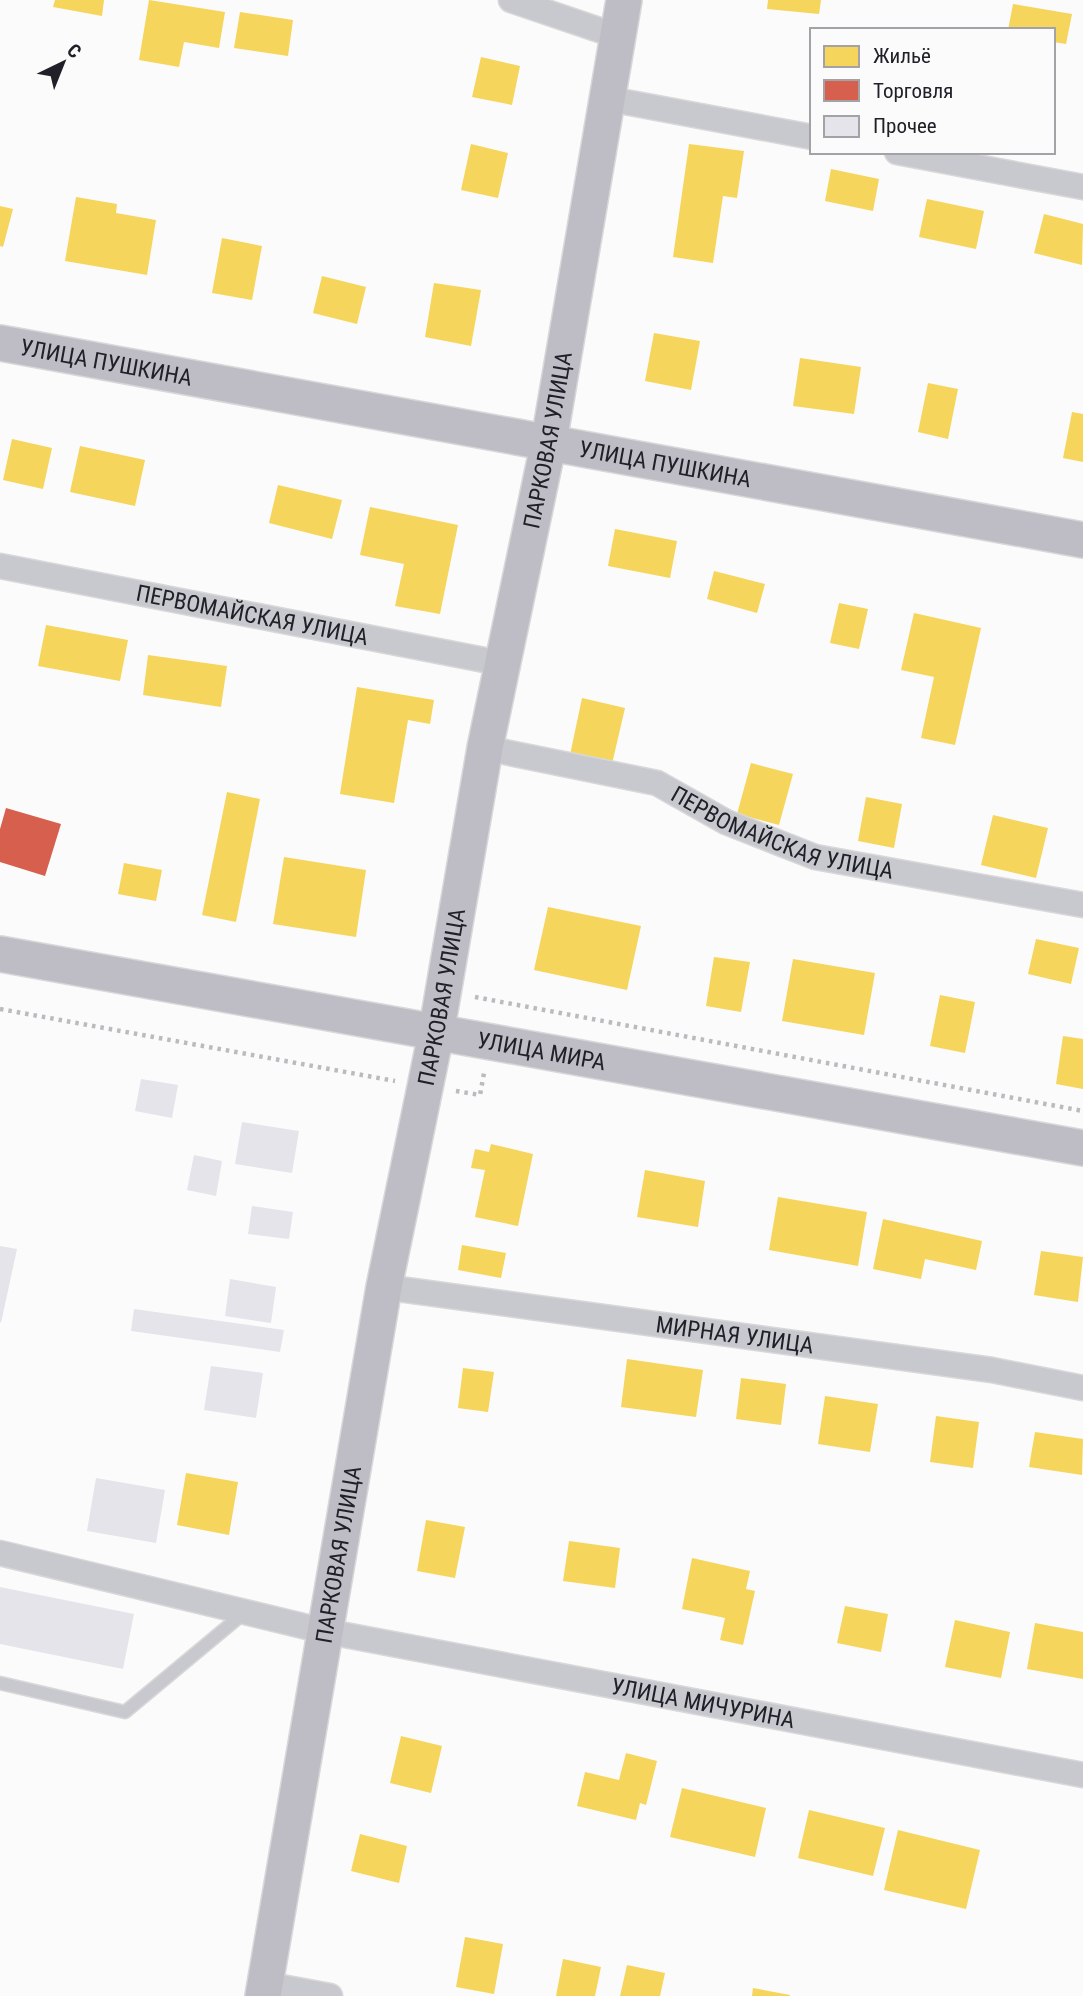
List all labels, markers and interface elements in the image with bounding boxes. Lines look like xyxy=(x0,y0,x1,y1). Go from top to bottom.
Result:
north arrow xyxy=(28,28,98,98)
legend xyxy=(810,28,1055,154)
text: С xyxy=(62,39,86,63)
text: Жильё xyxy=(873,44,931,68)
text: Торговля xyxy=(873,79,953,103)
text: Прочее xyxy=(873,114,937,138)
street label: УЛИЦА ПУШКИНА xyxy=(18,334,194,392)
street label: ПАРКОВАЯ УЛИЦА xyxy=(518,350,578,531)
street label: УЛИЦА ПУШКИНА xyxy=(577,436,753,493)
street label: ПЕРВОМАЙСКАЯ УЛИЦА xyxy=(134,580,371,651)
street label: ПЕРВОМАЙСКАЯ УЛИЦА xyxy=(666,781,896,885)
street label: ПАРКОВАЯ УЛИЦА xyxy=(413,906,471,1088)
street label: УЛИЦА МИРА xyxy=(475,1027,608,1076)
street label: МИРНАЯ УЛИЦА xyxy=(654,1311,815,1360)
street label: ПАРКОВАЯ УЛИЦА xyxy=(310,1464,367,1645)
street label: УЛИЦА МИЧУРИНА xyxy=(609,1673,797,1734)

